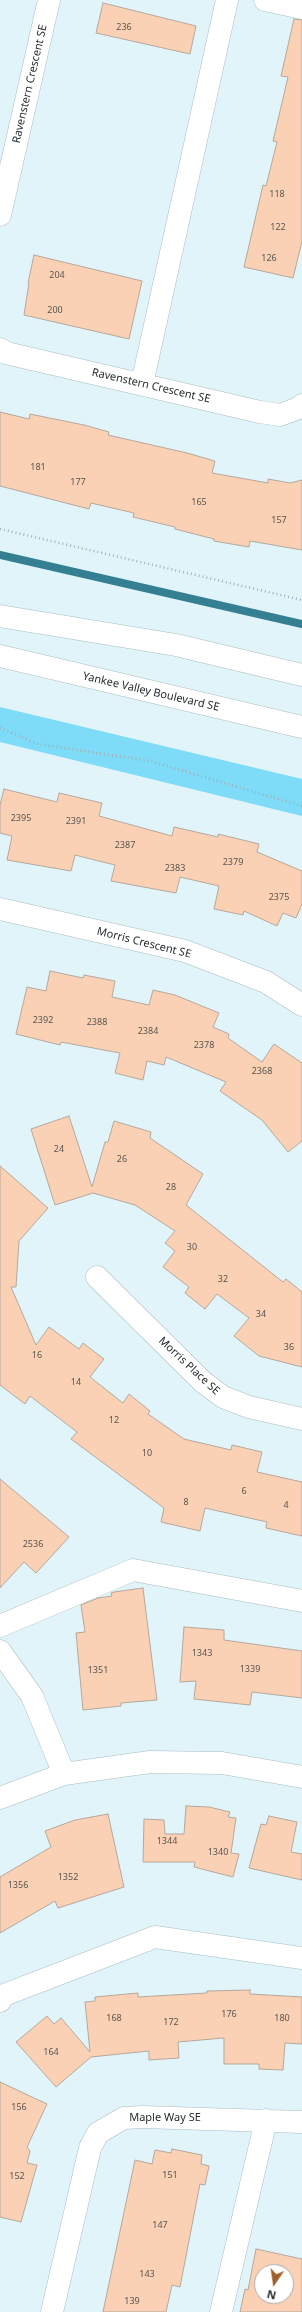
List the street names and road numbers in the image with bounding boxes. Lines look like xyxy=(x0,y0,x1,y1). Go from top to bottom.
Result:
street label: Ravenstern Crescent SE xyxy=(10,23,50,145)
street label: Ravenstern Crescent SE xyxy=(90,366,212,406)
street label: Yankee Valley Boulevard SE xyxy=(81,670,221,714)
street label: Morris Crescent SE xyxy=(95,925,193,961)
street label: Morris Place SE xyxy=(156,1334,222,1398)
street label: Maple Way SE xyxy=(129,2111,201,2125)

